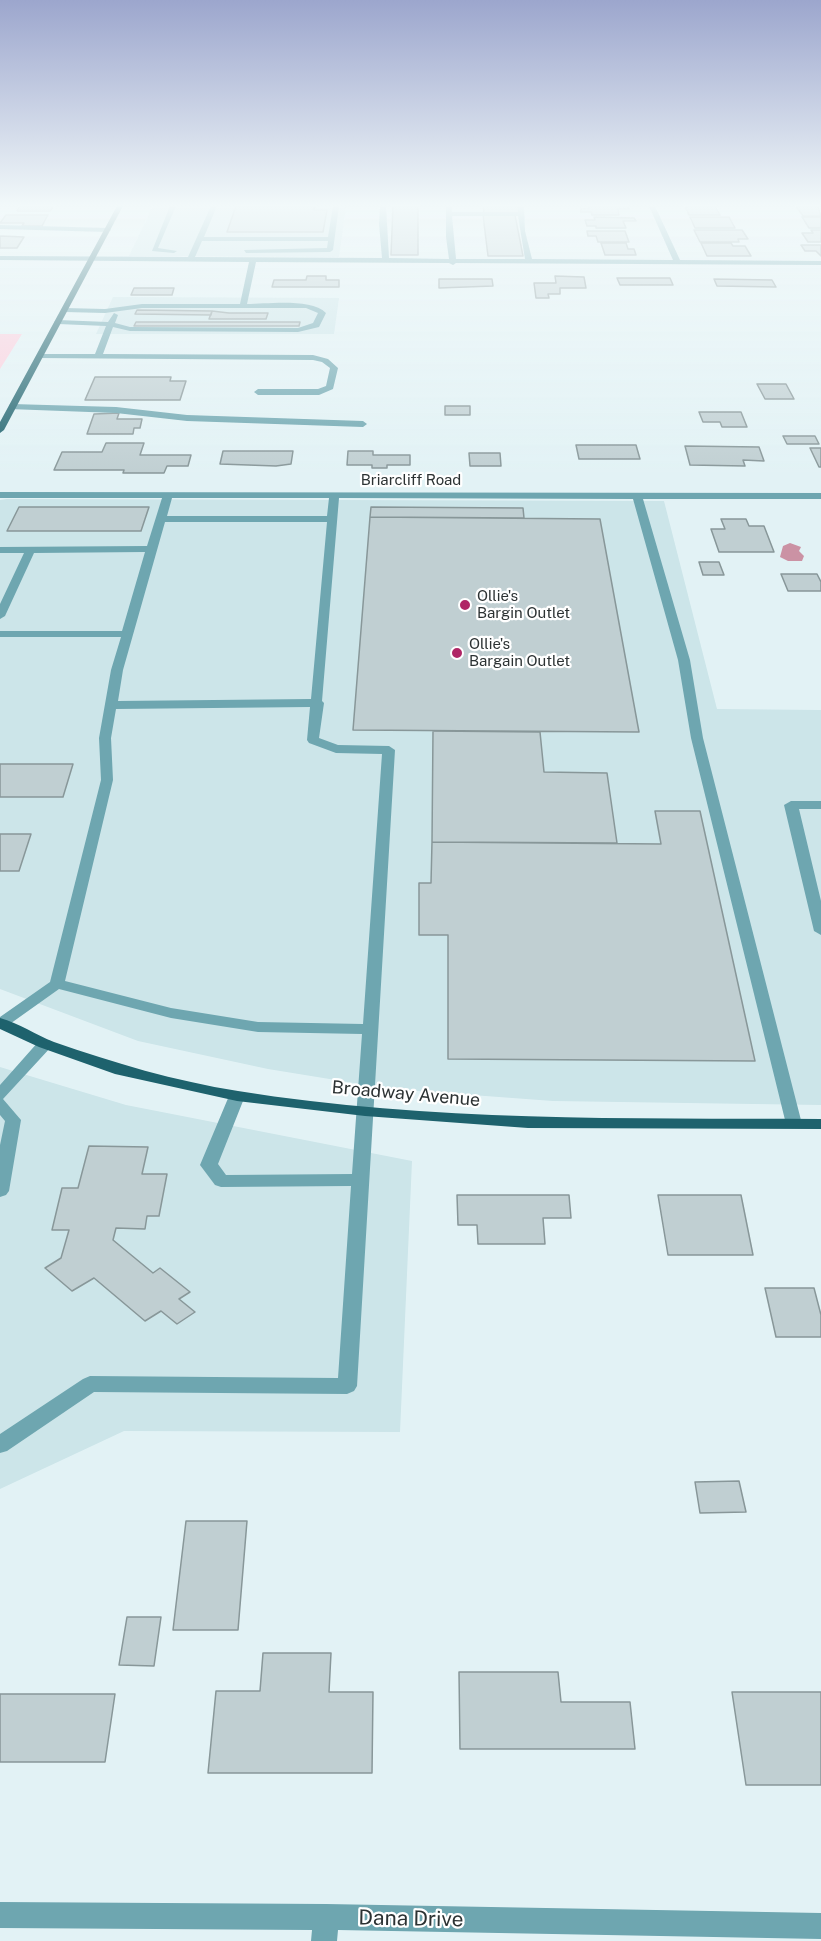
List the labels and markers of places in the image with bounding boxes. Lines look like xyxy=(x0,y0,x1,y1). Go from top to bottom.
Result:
place label: Ollie's Bargin Outlet xyxy=(477,587,570,622)
marker: Ollie's Bargin Outlet xyxy=(458,598,472,612)
place label: Ollie's Bargain Outlet xyxy=(469,635,570,670)
marker: Ollie's Bargain Outlet xyxy=(450,646,464,660)

